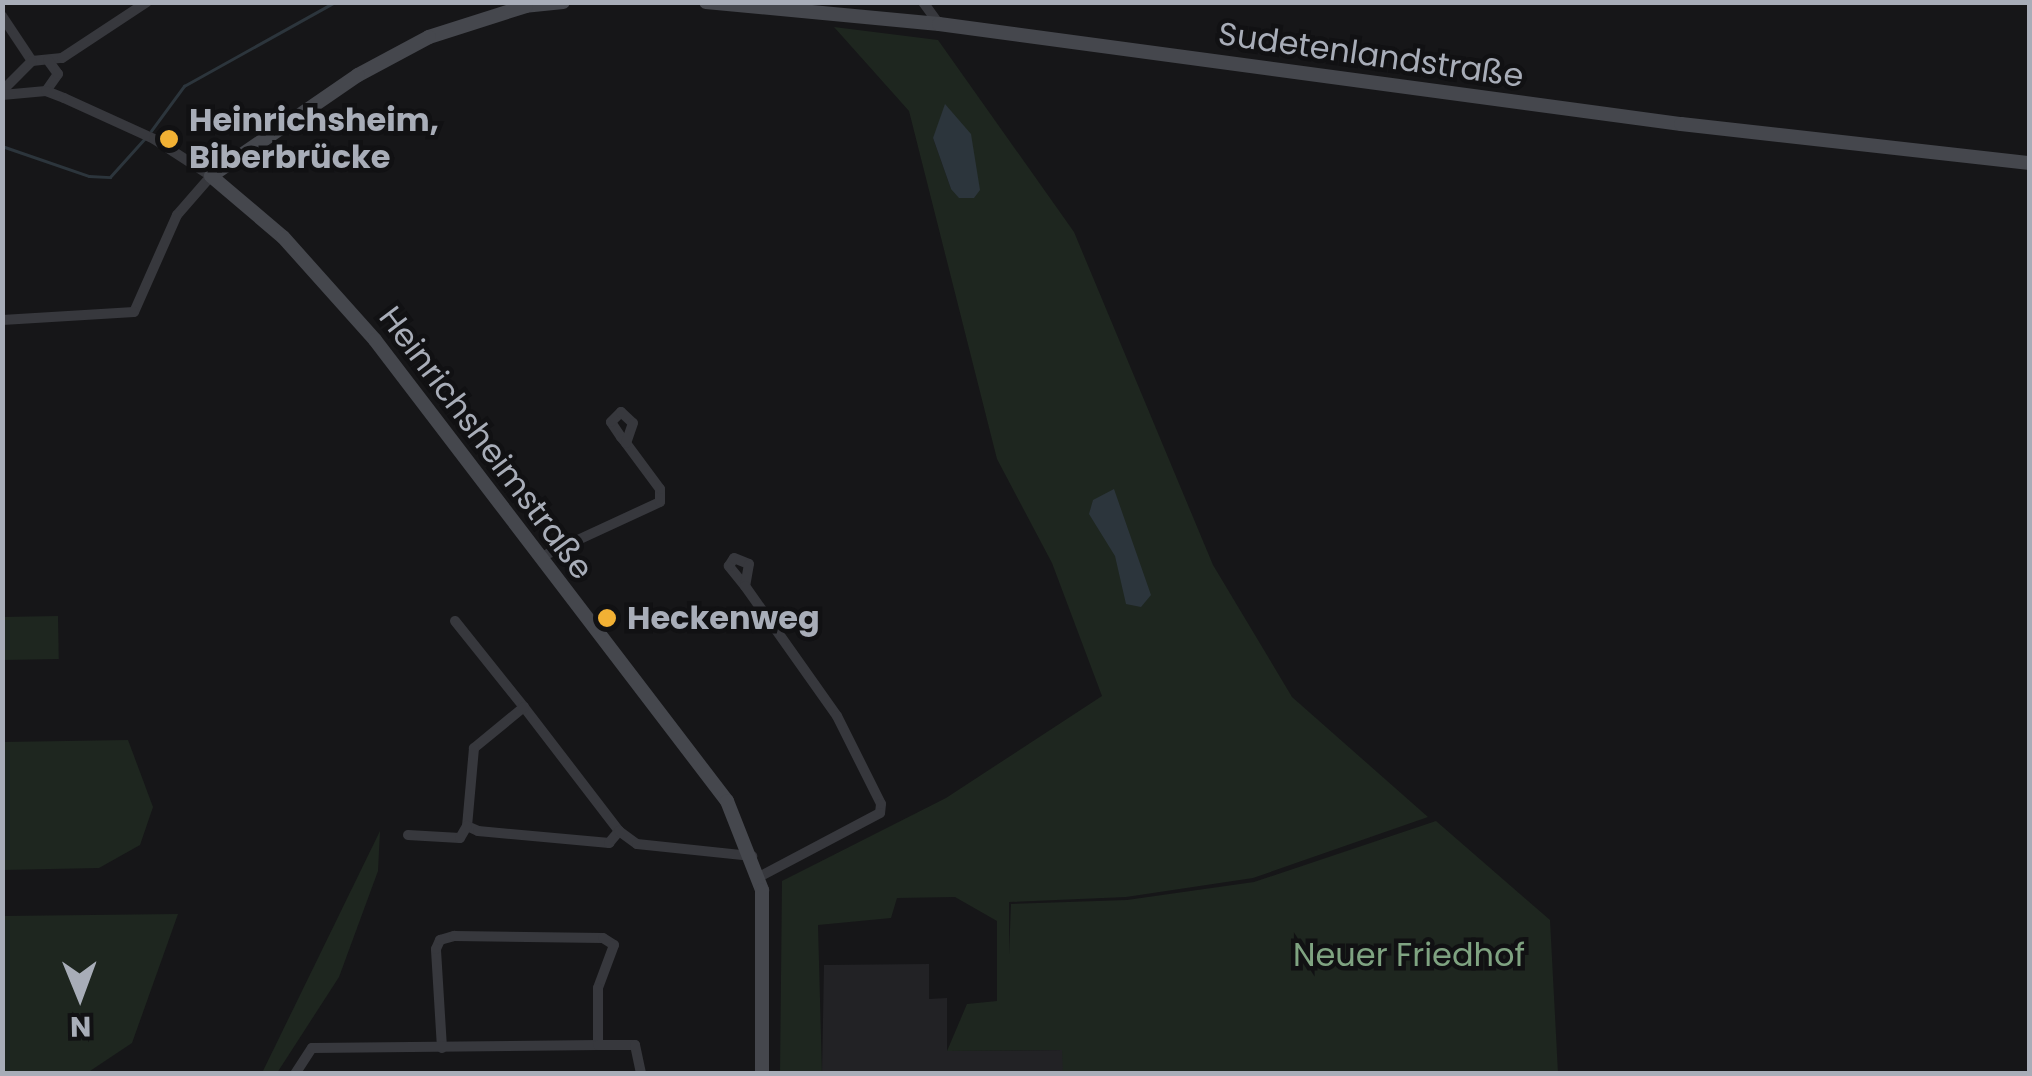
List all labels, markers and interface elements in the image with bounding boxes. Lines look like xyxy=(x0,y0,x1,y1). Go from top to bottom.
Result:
street label: Sudetenlandstraße xyxy=(1216,15,1526,95)
place label: Heinrichsheim, Biberbrücke xyxy=(189,102,439,177)
marker: Heinrichsheim, Biberbrücke xyxy=(158,128,180,150)
street label: Heinrichsheimstraße xyxy=(371,299,601,587)
place label: Heckenweg xyxy=(627,599,820,637)
marker: Heckenweg xyxy=(596,607,618,629)
park label: Neuer Friedhof xyxy=(1293,936,1525,974)
north arrow xyxy=(30,946,130,1046)
text: N xyxy=(70,1007,91,1046)

